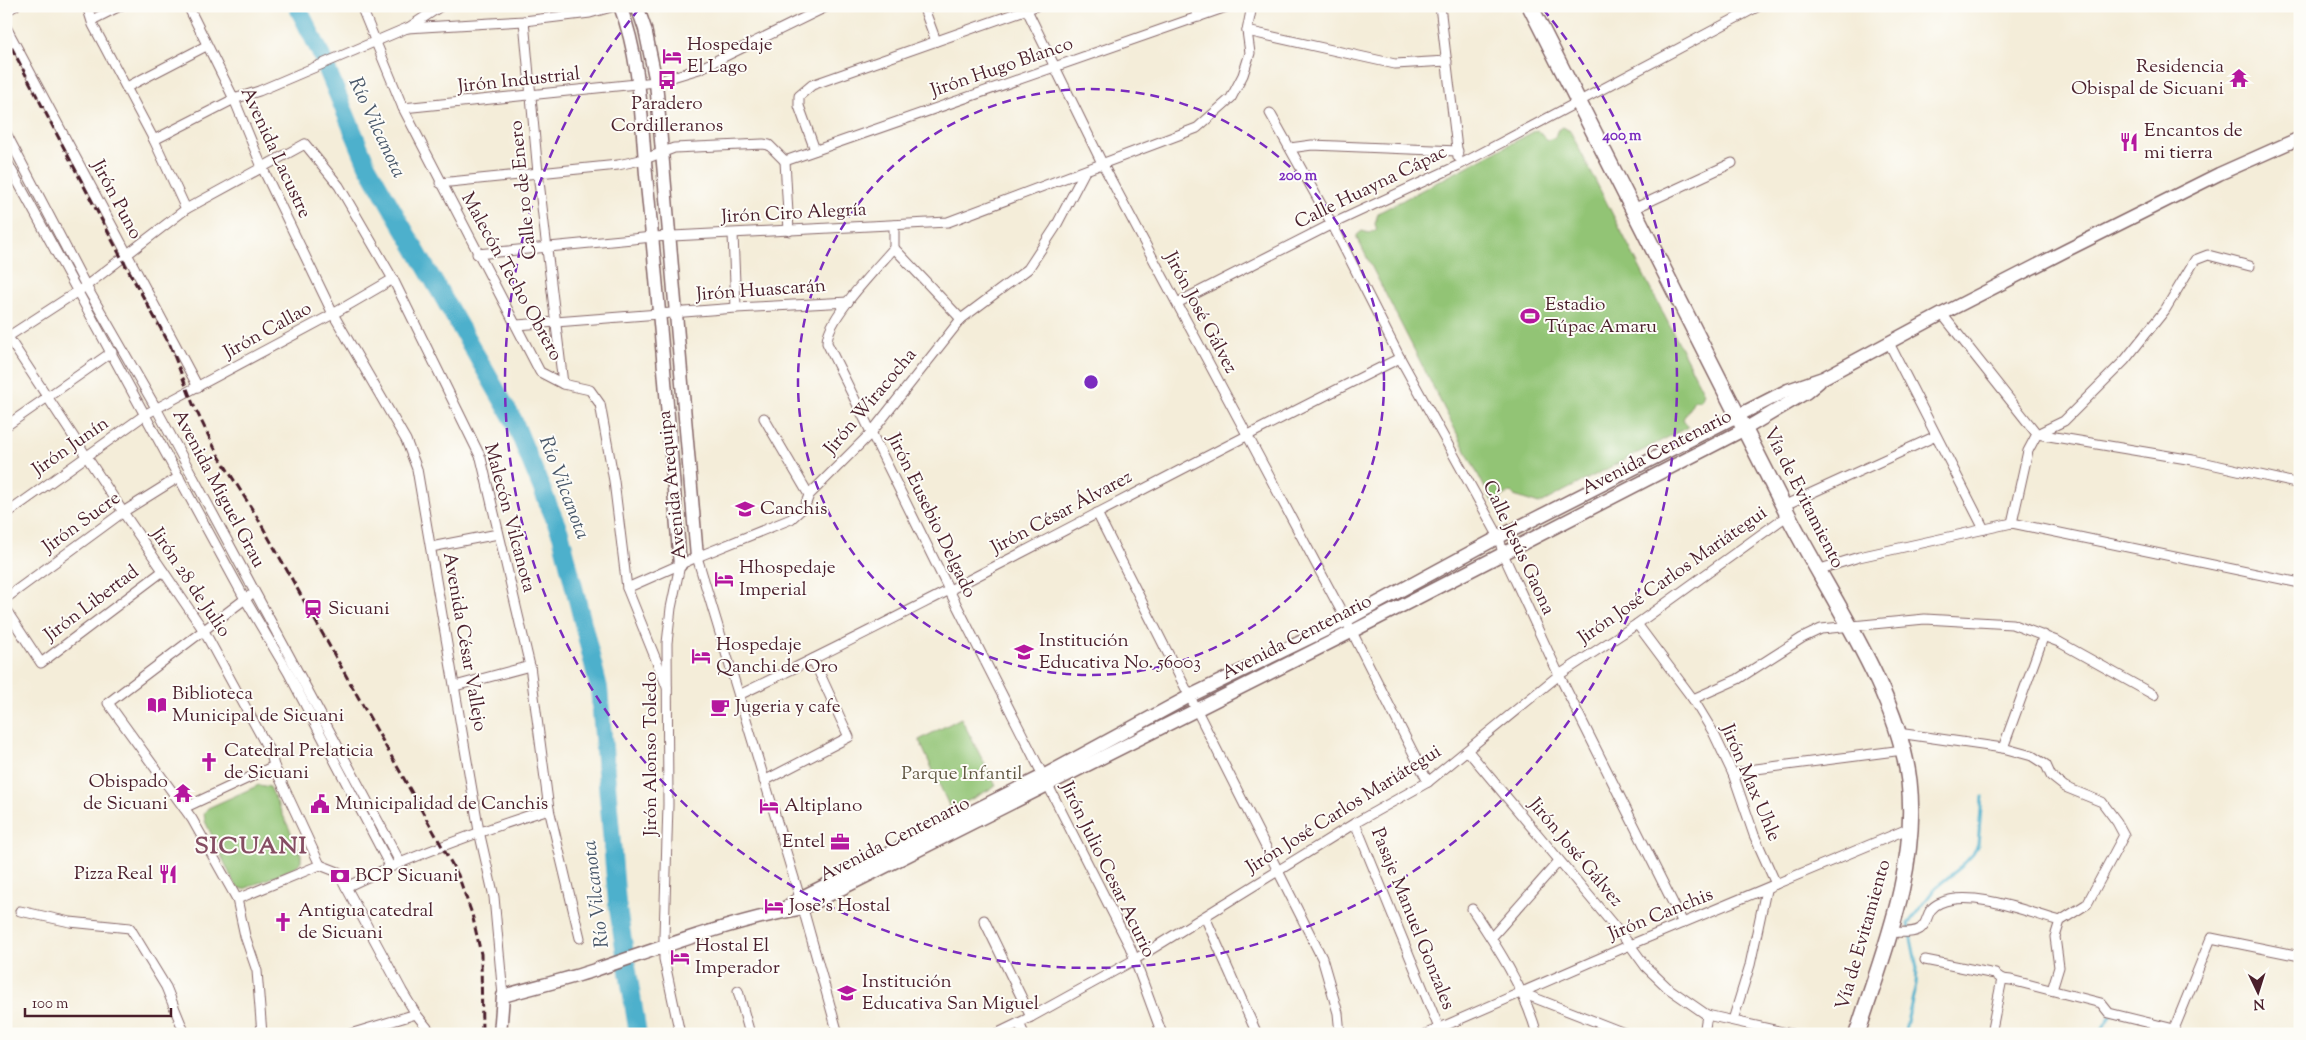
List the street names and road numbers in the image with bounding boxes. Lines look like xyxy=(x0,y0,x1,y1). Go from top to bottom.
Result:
street label: Jirón Hugo Blanco xyxy=(926,31,1077,105)
street label: Jirón Industrial xyxy=(455,61,582,101)
street label: Avenida Lacustre xyxy=(233,83,317,223)
street label: Calle 10 de Enero xyxy=(503,119,545,261)
street label: Calle Huayna Cápac xyxy=(1290,139,1452,237)
street label: Jirón Puno xyxy=(83,155,148,244)
street label: Malecón Techo Obrero xyxy=(453,188,569,366)
street label: Jirón Ciro Alegría xyxy=(720,197,868,231)
street label: Jirón José Gálvez xyxy=(1156,246,1244,379)
street label: Jirón Huascarán xyxy=(694,273,827,309)
street label: Jirón Callao xyxy=(218,296,317,367)
street label: Jirón Wiracocha xyxy=(818,343,924,462)
street label: Avenida Centenario xyxy=(1577,403,1737,503)
street label: Avenida Miguel Grau xyxy=(165,405,271,573)
street label: Avenida Arequipa xyxy=(652,409,694,561)
street label: Jirón Junín xyxy=(26,411,115,484)
street label: Vía de Evitamiento xyxy=(1756,423,1850,573)
street label: Jirón Eusebio Delgado xyxy=(879,428,983,603)
street label: Malecón Vilcanota xyxy=(476,441,542,596)
street label: Jirón César Álvarez xyxy=(986,464,1137,562)
street label: Calle Jesús Gaona xyxy=(1475,476,1561,620)
street label: Jirón Sucre xyxy=(37,485,127,561)
street label: Jirón José Carlos Mariátegui xyxy=(1572,500,1773,652)
street label: Jirón 28 de Julio xyxy=(143,522,237,643)
street label: Avenida César Vallejo xyxy=(435,550,493,734)
street label: Jirón Libertad xyxy=(38,559,145,649)
street label: Avenida Centenario xyxy=(1217,588,1377,688)
street label: Jirón Alonso Toledo xyxy=(638,672,665,837)
street label: Jirón Max Uhle xyxy=(1713,719,1787,846)
street label: Jirón José Carlos Mariátegui xyxy=(1240,739,1447,882)
street label: Jirón Julio Cesar Acurio xyxy=(1052,777,1161,963)
street label: Avenida Centenario xyxy=(815,790,975,890)
street label: Jirón José Gálvez xyxy=(1521,792,1629,913)
street label: Pasaje Manuel Gonzales xyxy=(1363,824,1461,1014)
street label: Vía de Evitamiento xyxy=(1830,856,1898,1014)
street label: Jirón Canchis xyxy=(1604,882,1718,949)

